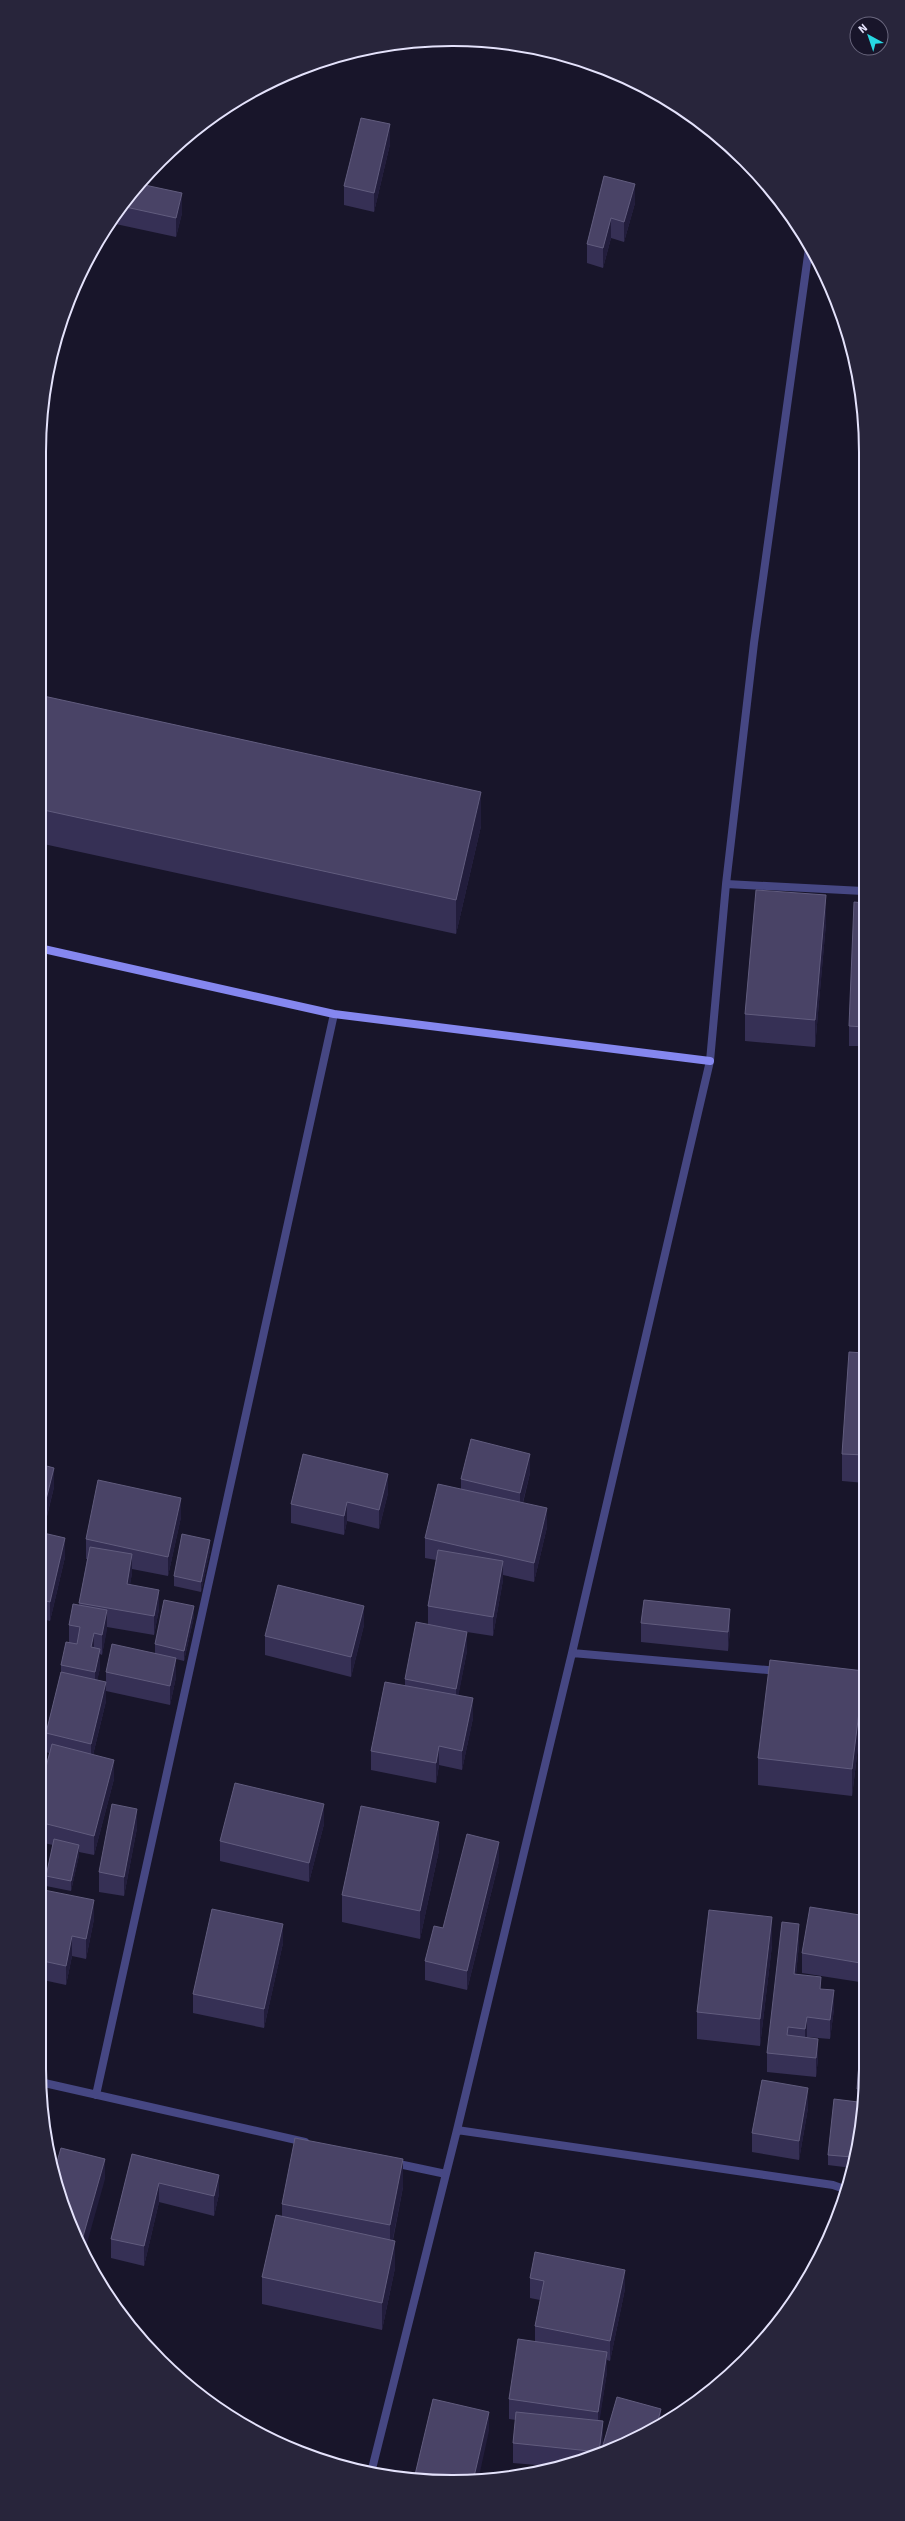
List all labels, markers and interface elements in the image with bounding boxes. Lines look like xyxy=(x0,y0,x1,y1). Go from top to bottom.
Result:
north arrow xyxy=(849,16,889,56)
text: N xyxy=(856,21,870,36)

